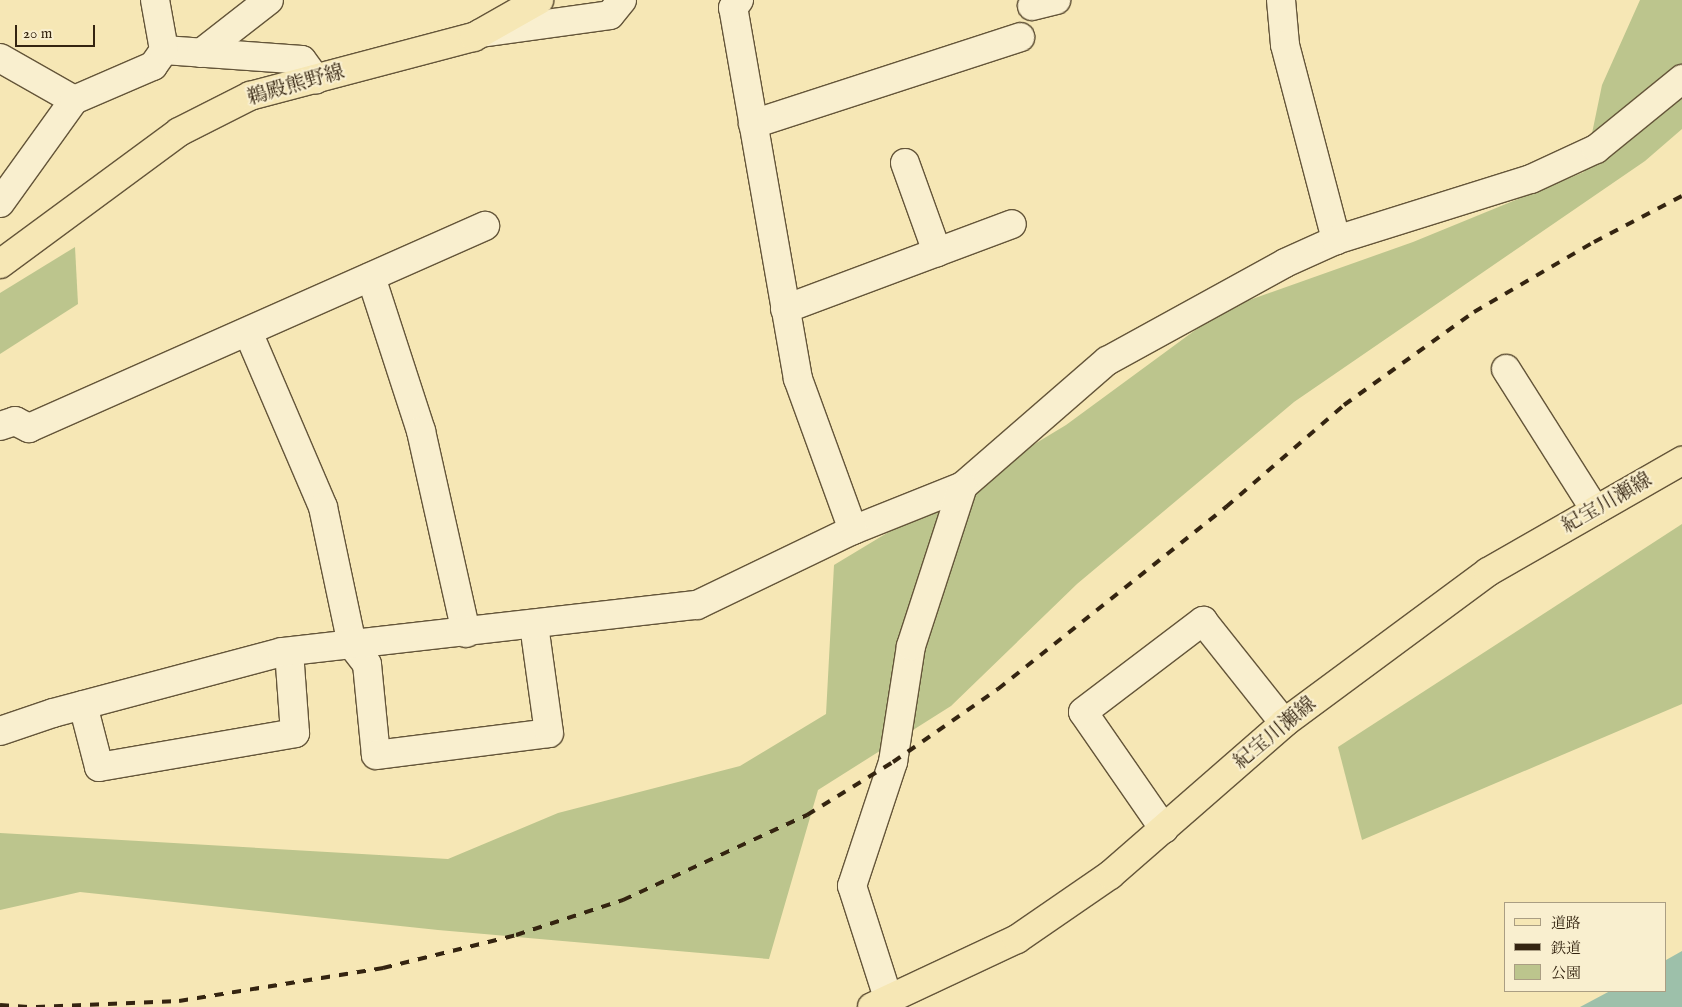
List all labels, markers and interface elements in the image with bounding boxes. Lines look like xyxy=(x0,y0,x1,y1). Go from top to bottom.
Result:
scale bar xyxy=(18,15,98,47)
text: 20 m xyxy=(23,24,52,43)
street label: 鵜殿熊野線 xyxy=(245,60,347,110)
street label: 紀宝川瀬線 xyxy=(1558,468,1656,538)
street label: 紀宝川瀬線 xyxy=(1229,692,1321,774)
legend xyxy=(1504,902,1667,992)
text: 道路 xyxy=(1551,914,1581,933)
text: 鉄道 xyxy=(1551,939,1581,958)
text: 公園 xyxy=(1551,964,1581,983)

